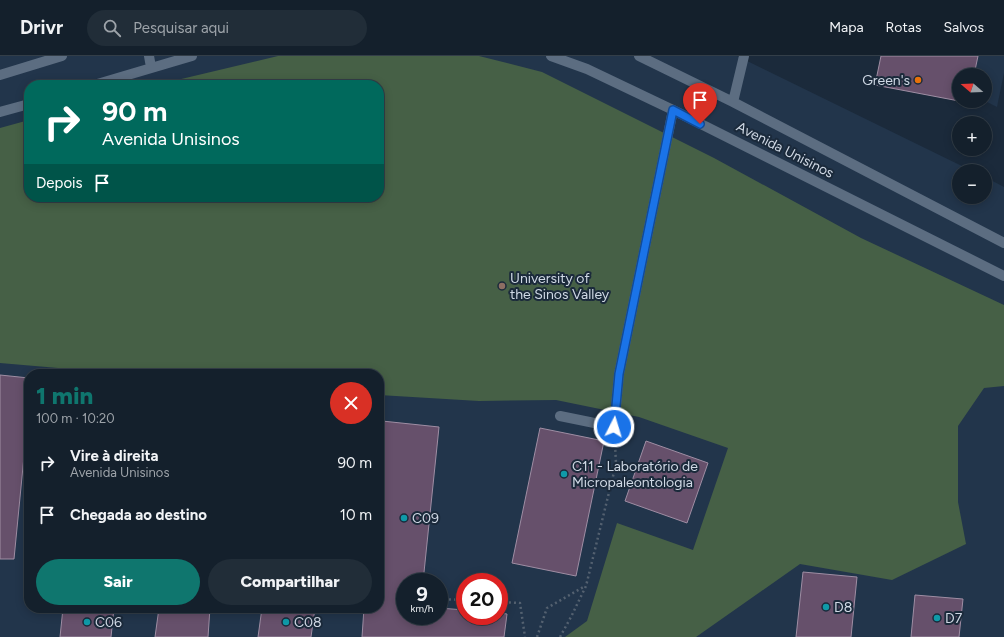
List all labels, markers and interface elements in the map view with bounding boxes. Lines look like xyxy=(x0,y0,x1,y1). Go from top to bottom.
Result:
search box xyxy=(87,10,367,46)
text: Drivr xyxy=(20,16,63,39)
icon: search xyxy=(101,17,123,39)
text: Pesquisar aqui xyxy=(133,19,229,37)
text: Mapa xyxy=(829,19,864,36)
text: Rotas xyxy=(886,19,921,36)
text: Salvos xyxy=(943,19,984,36)
north arrow xyxy=(952,68,992,108)
map controls xyxy=(952,68,992,204)
place label: Green's xyxy=(862,72,910,89)
marker: Green's xyxy=(913,75,923,85)
pin xyxy=(683,83,717,124)
icon: arrive xyxy=(689,89,711,111)
text: 90 m xyxy=(102,94,167,128)
icon: right xyxy=(36,96,88,148)
button: + xyxy=(952,116,992,156)
street label: Avenida Unisinos xyxy=(733,118,837,182)
text: Avenida Unisinos xyxy=(102,128,240,150)
button: − xyxy=(952,164,992,204)
icon: arrive xyxy=(91,172,113,194)
text: Depois xyxy=(36,174,83,192)
place label: University of the Sinos Valley xyxy=(510,270,610,303)
marker: University of the Sinos Valley xyxy=(497,281,507,291)
text: 1 min xyxy=(36,381,93,410)
button: close xyxy=(330,382,372,424)
position arrow xyxy=(593,406,635,448)
text: 100 m · 10:20 xyxy=(36,411,115,426)
text: Vire à direita xyxy=(70,447,159,465)
icon: right xyxy=(36,452,58,474)
text: 90 m xyxy=(337,454,372,472)
place label: C11 - Laboratório de Micropaleontologia xyxy=(572,458,698,491)
text: Avenida Unisinos xyxy=(70,465,169,480)
marker: C11 - Laboratório de Micropaleontologia xyxy=(559,469,569,479)
icon: arrive xyxy=(36,504,58,526)
text: Chegada ao destino xyxy=(70,506,207,524)
text: 10 m xyxy=(340,506,372,524)
place label: C09 xyxy=(412,510,439,527)
marker: C09 xyxy=(399,513,409,523)
button: Sair xyxy=(36,559,200,605)
button: Compartilhar xyxy=(208,559,372,605)
speed limit sign: 20 xyxy=(456,573,508,625)
text: 9 xyxy=(416,582,428,606)
place label: D8 xyxy=(834,599,852,616)
text: km/h xyxy=(411,602,433,615)
marker: D8 xyxy=(821,602,831,612)
place label: D7 xyxy=(945,610,963,627)
marker: D7 xyxy=(932,613,942,623)
place label: C06 xyxy=(95,614,122,631)
place label: C08 xyxy=(294,614,322,631)
marker: C06 xyxy=(82,617,92,627)
marker: C08 xyxy=(281,617,291,627)

